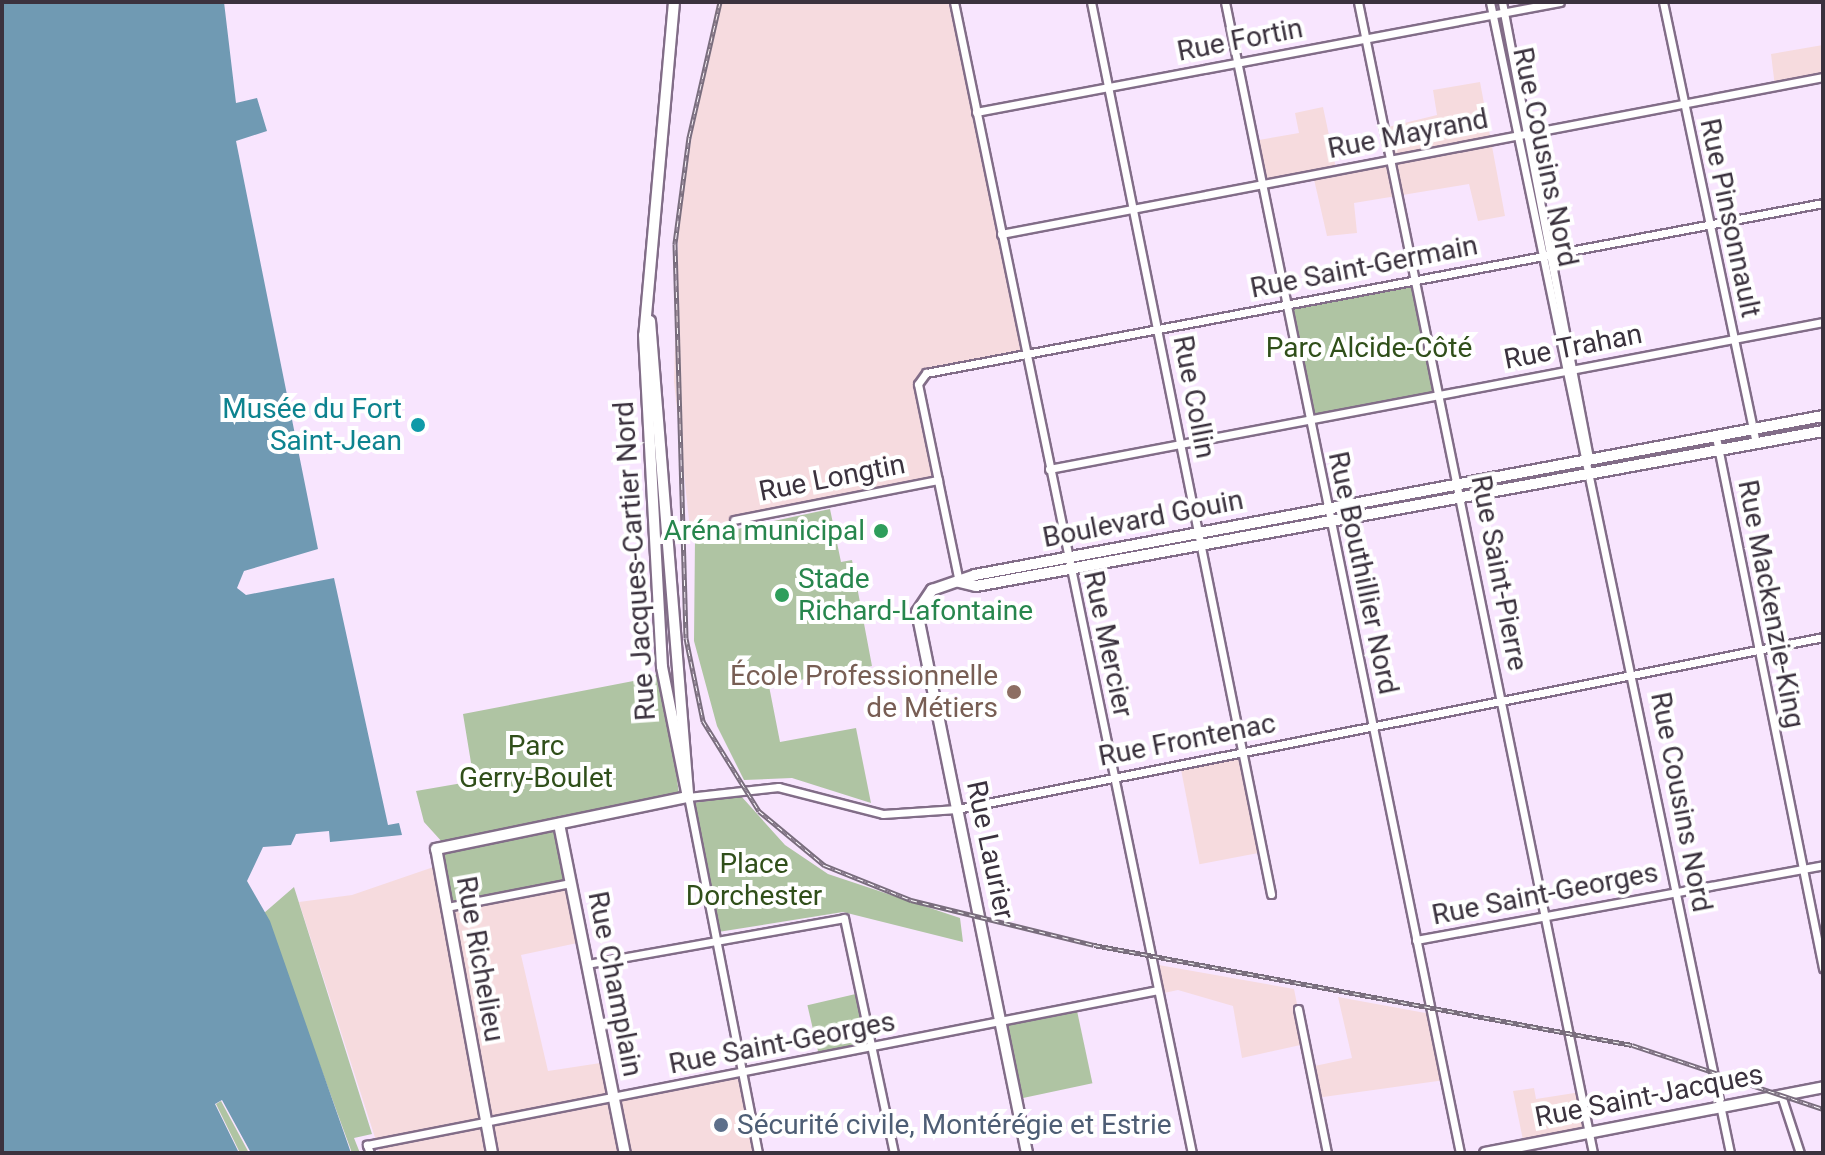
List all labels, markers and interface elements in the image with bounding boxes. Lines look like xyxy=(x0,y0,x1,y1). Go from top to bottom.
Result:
street label: Rue Fortin xyxy=(1174,11,1306,69)
street label: Rue Cousins Nord xyxy=(1505,44,1585,270)
street label: Rue Mayrand xyxy=(1325,102,1491,166)
street label: Rue Pinsonnault xyxy=(1693,116,1767,320)
street label: Rue Saint-Germain xyxy=(1247,228,1481,306)
street label: Rue Trahan xyxy=(1501,317,1645,377)
park label: Parc Alcide-Côté xyxy=(1266,331,1472,365)
street label: Rue Collin xyxy=(1166,333,1222,461)
place label: Musée du Fort Saint-Jean xyxy=(222,392,402,458)
street label: Rue Jacques-Cartier Nord xyxy=(607,400,663,722)
marker: Musée du Fort Saint-Jean xyxy=(409,416,427,434)
street label: Rue Longtin xyxy=(756,447,908,509)
street label: Rue Bouthillier Nord xyxy=(1321,449,1405,697)
street label: Rue Saint-Pierre xyxy=(1464,472,1534,674)
street label: Rue Mackenzie-King xyxy=(1730,477,1812,731)
street label: Boulevard Gouin xyxy=(1040,483,1246,555)
place label: Aréna municipal xyxy=(664,514,865,548)
marker: Aréna municipal xyxy=(872,522,890,540)
place label: Stade Richard-Lafontaine xyxy=(798,562,1033,628)
street label: Rue Mercier xyxy=(1076,568,1140,720)
marker: Stade Richard-Lafontaine xyxy=(773,586,791,604)
place label: École Professionnelle de Métiers xyxy=(730,659,998,725)
marker: École Professionnelle de Métiers xyxy=(1005,683,1023,701)
street label: Rue Cousins Nord xyxy=(1643,689,1719,915)
street label: Rue Frontenac xyxy=(1096,706,1278,774)
park label: Parc Gerry-Boulet xyxy=(459,729,613,795)
street label: Rue Laurier xyxy=(959,778,1021,922)
park label: Place Dorchester xyxy=(686,847,822,913)
street label: Rue Saint-Georges xyxy=(1429,856,1661,932)
street label: Rue Richelieu xyxy=(449,874,511,1044)
street label: Rue Champlain xyxy=(581,889,649,1079)
street label: Rue Saint-Georges xyxy=(666,1005,898,1081)
street label: Rue Saint-Jacques xyxy=(1532,1057,1766,1135)
place label: Sécurité civile, Montérégie et Estrie xyxy=(737,1108,1172,1142)
marker: Sécurité civile, Montérégie et Estrie xyxy=(712,1116,730,1134)

